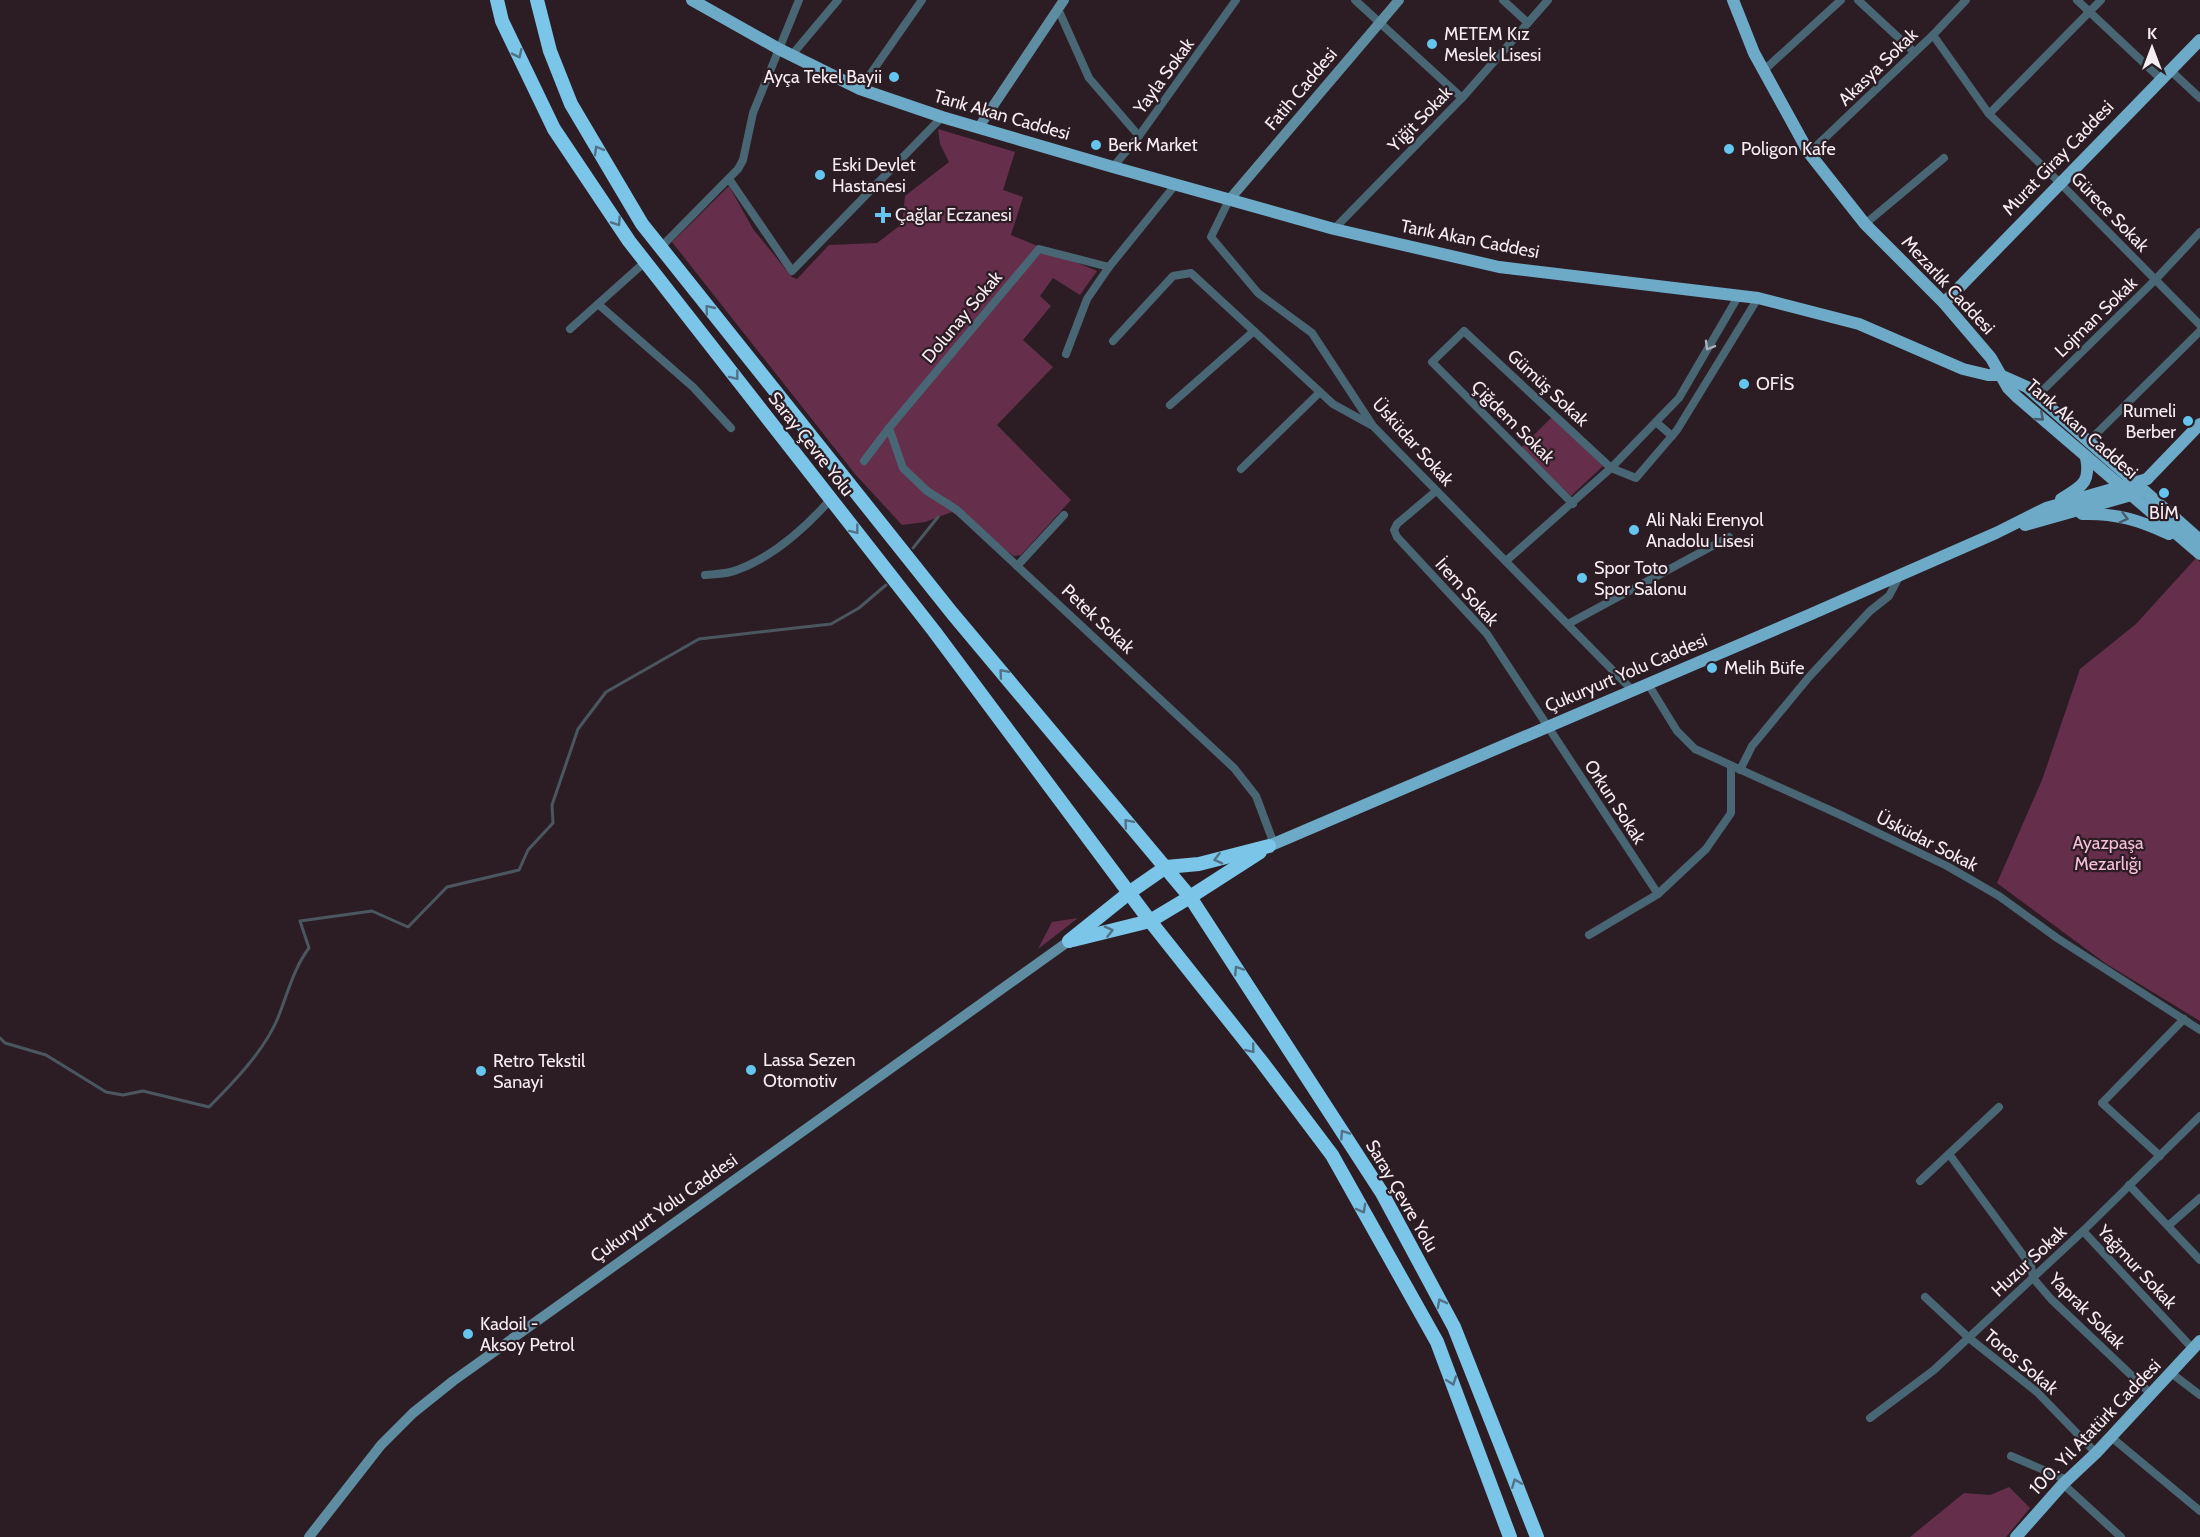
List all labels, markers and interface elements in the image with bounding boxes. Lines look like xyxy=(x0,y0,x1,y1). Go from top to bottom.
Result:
north arrow xyxy=(2122,18,2182,78)
place label: METEM Kız Meslek Lisesi xyxy=(1444,23,1541,66)
street label: Akasya Sokak xyxy=(1834,23,1923,110)
text: K xyxy=(2147,24,2157,43)
street label: Yayla Sokak xyxy=(1129,33,1199,119)
marker: METEM Kız Meslek Lisesi xyxy=(1425,37,1439,51)
street label: Fatih Caddesi xyxy=(1260,43,1342,135)
one-way arrow xyxy=(511,48,522,59)
place label: Ayça Tekel Bayii xyxy=(764,66,882,88)
marker: Ayça Tekel Bayii xyxy=(887,70,901,84)
street label: Yiğit Sokak xyxy=(1383,81,1457,157)
street label: Tarık Akan Caddesi xyxy=(931,85,1073,145)
street label: Murat Giray Caddesi xyxy=(1998,96,2118,220)
place label: Berk Market xyxy=(1108,134,1198,156)
marker: Berk Market xyxy=(1089,138,1103,152)
place label: Poligon Kafe xyxy=(1741,138,1836,160)
marker: Poligon Kafe xyxy=(1722,142,1736,156)
one-way arrow xyxy=(593,146,605,156)
place label: Eski Devlet Hastanesi xyxy=(832,154,916,197)
street label: Gürece Sokak xyxy=(2066,167,2154,257)
marker: Eski Devlet Hastanesi xyxy=(813,168,827,182)
place label: Çağlar Eczanesi xyxy=(895,204,1012,226)
marker: Çağlar Eczanesi xyxy=(876,208,890,222)
street label: Tarık Akan Caddesi xyxy=(1399,215,1541,263)
one-way arrow xyxy=(609,216,621,226)
street label: Mezarlık Caddesi xyxy=(1897,231,1999,339)
street label: Dolunay Sokak xyxy=(917,266,1007,367)
street label: Lojman Sokak xyxy=(2050,272,2143,362)
one-way arrow xyxy=(706,305,717,316)
one-way arrow xyxy=(1705,339,1717,350)
street label: Gümüş Sokak xyxy=(1503,345,1594,432)
one-way arrow xyxy=(728,370,739,381)
place label: OFİS xyxy=(1756,373,1794,395)
street label: Tarık Akan Caddesi xyxy=(2022,375,2142,483)
street label: Çiğdem Sokak xyxy=(1467,376,1560,469)
marker: OFİS xyxy=(1737,377,1751,391)
street label: Saray Çevre Yolu xyxy=(764,388,858,500)
street label: Üsküdar Sokak xyxy=(1368,393,1459,491)
place label: Rumeli Berber xyxy=(2123,400,2176,443)
one-way arrow xyxy=(2033,410,2044,421)
marker: Rumeli Berber xyxy=(2181,414,2195,428)
marker: BİM xyxy=(2157,486,2171,500)
place label: BİM xyxy=(2149,502,2179,524)
place label: Ali Naki Erenyol Anadolu Lisesi xyxy=(1646,509,1764,552)
one-way arrow xyxy=(2119,510,2129,523)
one-way arrow xyxy=(848,523,859,534)
marker: Ali Naki Erenyol Anadolu Lisesi xyxy=(1627,523,1641,537)
street label: İrem Sokak xyxy=(1431,553,1504,631)
place label: Spor Toto Spor Salonu xyxy=(1594,557,1687,600)
marker: Spor Toto Spor Salonu xyxy=(1575,571,1589,585)
street label: Petek Sokak xyxy=(1057,580,1140,659)
street label: Çukuryurt Yolu Caddesi xyxy=(1541,629,1711,717)
place label: Melih Büfe xyxy=(1724,657,1805,679)
marker: Melih Büfe xyxy=(1705,661,1719,675)
one-way arrow xyxy=(999,669,1010,680)
street label: Orkun Sokak xyxy=(1580,756,1651,849)
street label: Üsküdar Sokak xyxy=(1872,806,1982,876)
one-way arrow xyxy=(1125,818,1136,829)
park label: Ayazpaşa Mezarlığı xyxy=(2072,832,2144,875)
one-way arrow xyxy=(1213,852,1223,865)
one-way arrow xyxy=(1104,926,1114,938)
one-way arrow xyxy=(1233,966,1245,976)
one-way arrow xyxy=(1244,1042,1255,1053)
place label: Lassa Sezen Otomotiv xyxy=(763,1049,856,1092)
place label: Retro Tekstil Sanayi xyxy=(493,1050,586,1093)
marker: Lassa Sezen Otomotiv xyxy=(744,1063,758,1077)
marker: Retro Tekstil Sanayi xyxy=(474,1064,488,1078)
one-way arrow xyxy=(1340,1130,1351,1141)
street label: Saray Çevre Yolu xyxy=(1361,1136,1443,1256)
street label: Çukuryurt Yolu Caddesi xyxy=(586,1149,742,1267)
one-way arrow xyxy=(1355,1203,1366,1213)
street label: Huzur Sokak xyxy=(1987,1220,2072,1301)
street label: Yağmur Sokak xyxy=(2092,1220,2182,1314)
street label: Yaprak Sokak xyxy=(2043,1267,2130,1354)
one-way arrow xyxy=(1437,1298,1448,1309)
place label: Kadoil - Aksoy Petrol xyxy=(480,1313,575,1356)
street label: Toros Sokak xyxy=(1979,1325,2063,1400)
marker: Kadoil - Aksoy Petrol xyxy=(461,1327,475,1341)
street label: 100. Yıl Atatürk Caddesi xyxy=(2025,1355,2165,1499)
one-way arrow xyxy=(1445,1375,1457,1386)
one-way arrow xyxy=(1511,1478,1523,1489)

